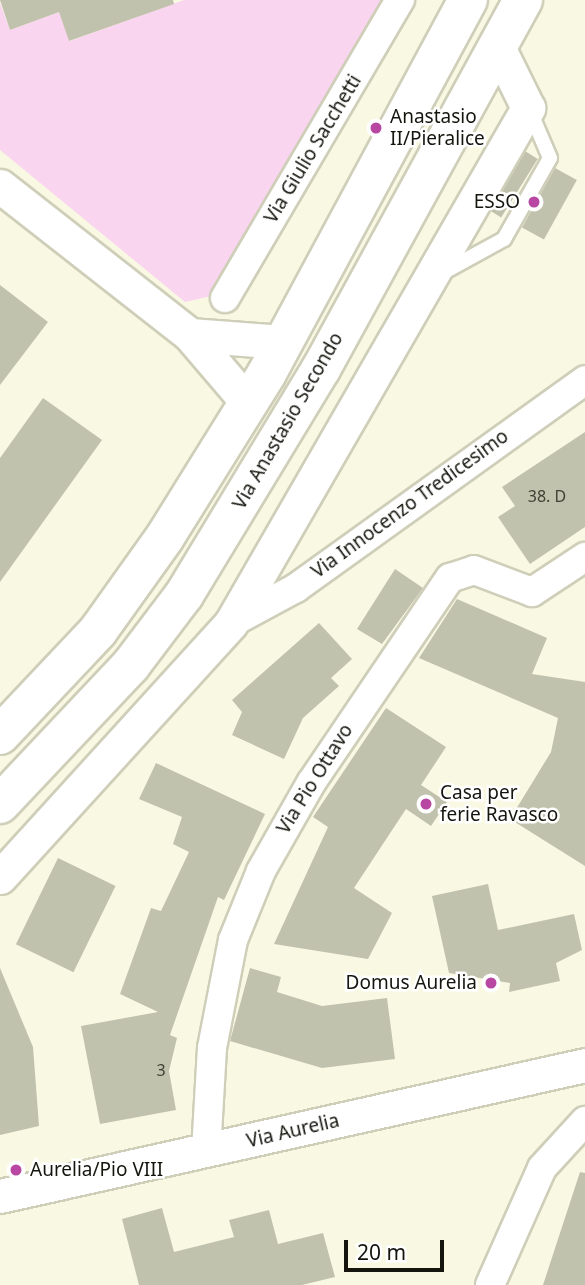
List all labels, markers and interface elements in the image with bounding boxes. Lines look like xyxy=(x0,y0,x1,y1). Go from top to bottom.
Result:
street label: Via Giulio Sacchetti xyxy=(260,71,366,227)
place label: Anastasio II/Pieralice xyxy=(390,106,485,150)
marker: Anastasio II/Pieralice xyxy=(368,120,384,136)
place label: ESSO xyxy=(474,191,520,213)
marker: ESSO xyxy=(526,194,542,210)
street label: Via Anastasio Secondo xyxy=(228,329,348,513)
street label: Via Innocenzo Tredicesimo xyxy=(307,425,513,583)
house number: 38. D xyxy=(528,486,566,506)
street label: Via Pio Ottavo xyxy=(272,720,358,838)
place label: Casa per ferie Ravasco xyxy=(440,782,558,826)
marker: Casa per ferie Ravasco xyxy=(418,796,434,812)
place label: Domus Aurelia xyxy=(346,972,477,994)
marker: Domus Aurelia xyxy=(483,975,499,991)
house number: 3 xyxy=(156,1060,166,1080)
street label: Via Aurelia xyxy=(244,1109,342,1153)
place label: Aurelia/Pio VIII xyxy=(30,1159,163,1181)
marker: Aurelia/Pio VIII xyxy=(8,1162,24,1178)
scale bar xyxy=(347,1226,447,1270)
text: 20 m xyxy=(357,1238,406,1266)

